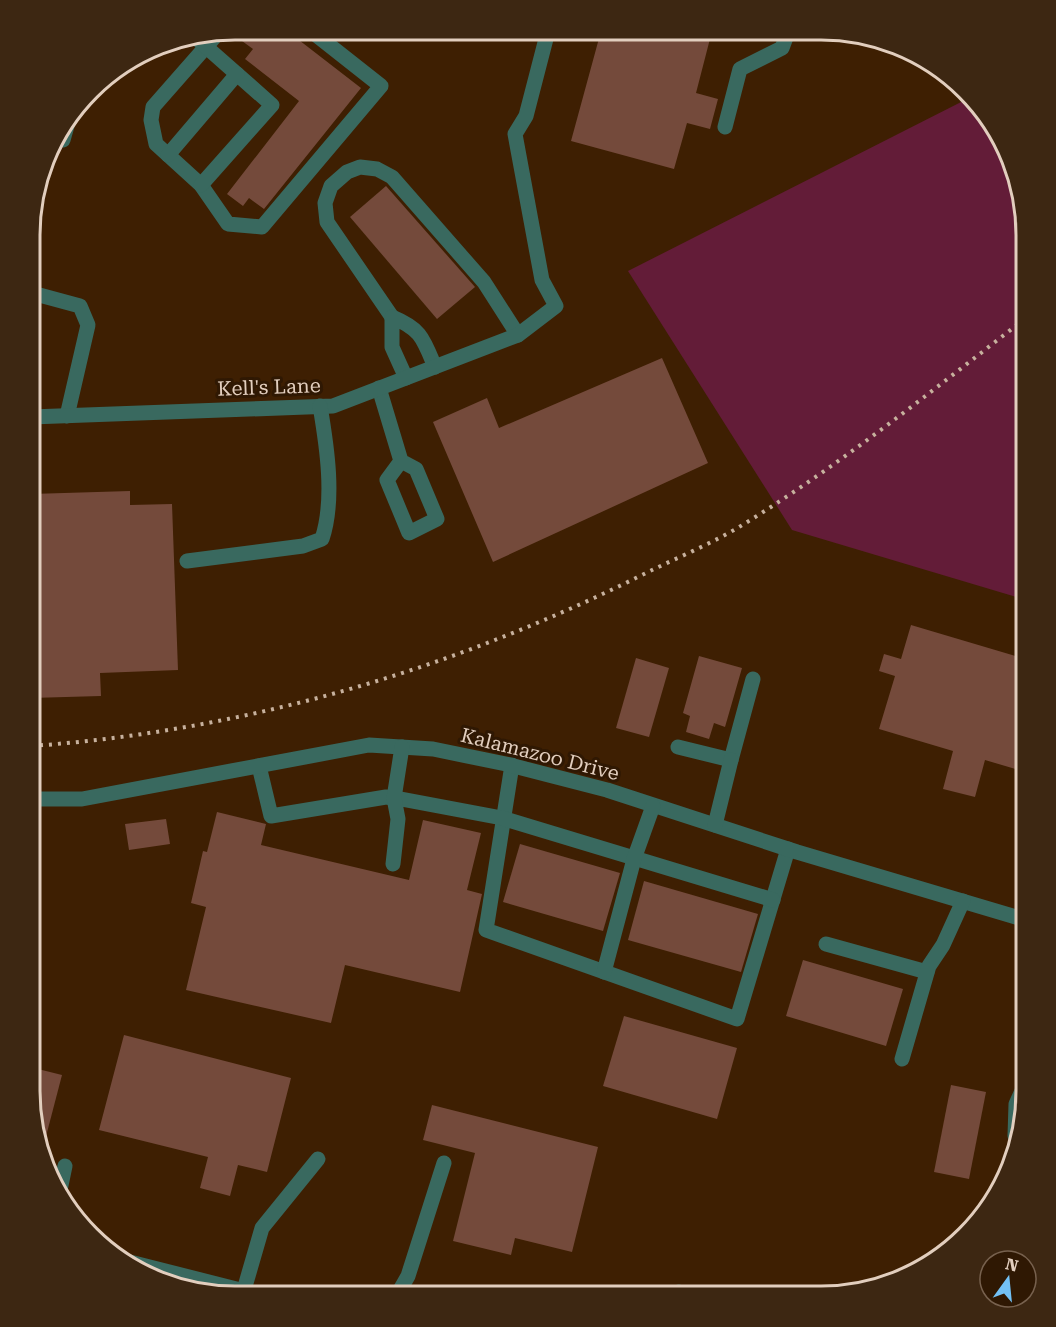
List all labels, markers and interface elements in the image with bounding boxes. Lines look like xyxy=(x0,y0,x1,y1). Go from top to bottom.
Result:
street label: Kell's Lane xyxy=(217,373,321,401)
street label: Kalamazoo Drive xyxy=(458,723,622,785)
north arrow xyxy=(978,1249,1038,1309)
text: N xyxy=(1003,1254,1020,1276)

